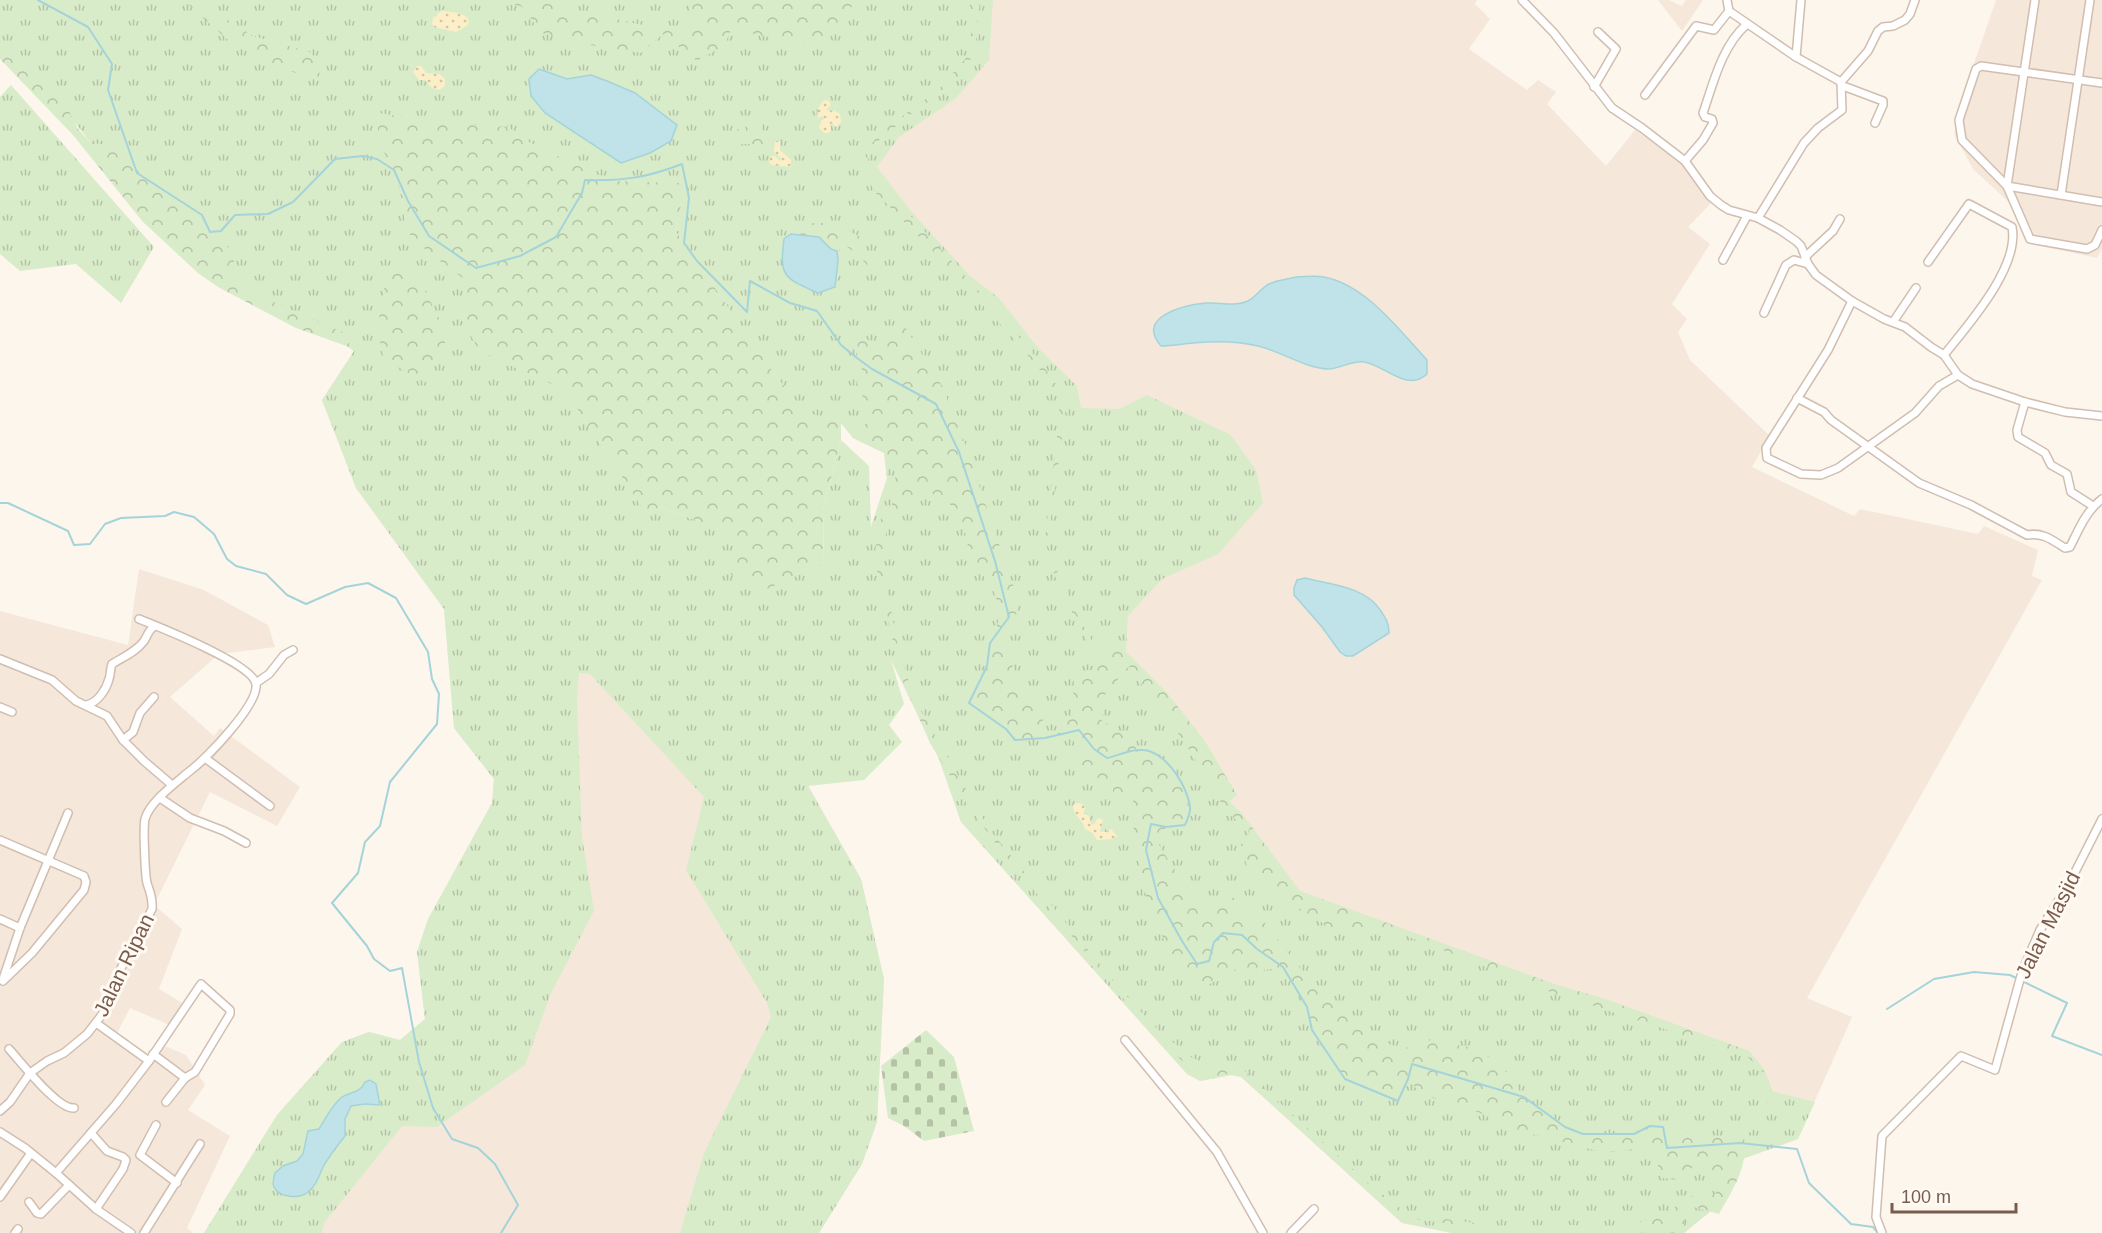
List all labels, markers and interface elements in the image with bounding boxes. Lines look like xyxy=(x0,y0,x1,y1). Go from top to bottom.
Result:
street label: Jalan Masjid xyxy=(2011,868,2084,982)
street label: Jalan Ripan xyxy=(89,910,158,1020)
scale bar xyxy=(1892,1176,2016,1214)
text: 100 m xyxy=(1901,1187,1951,1207)

